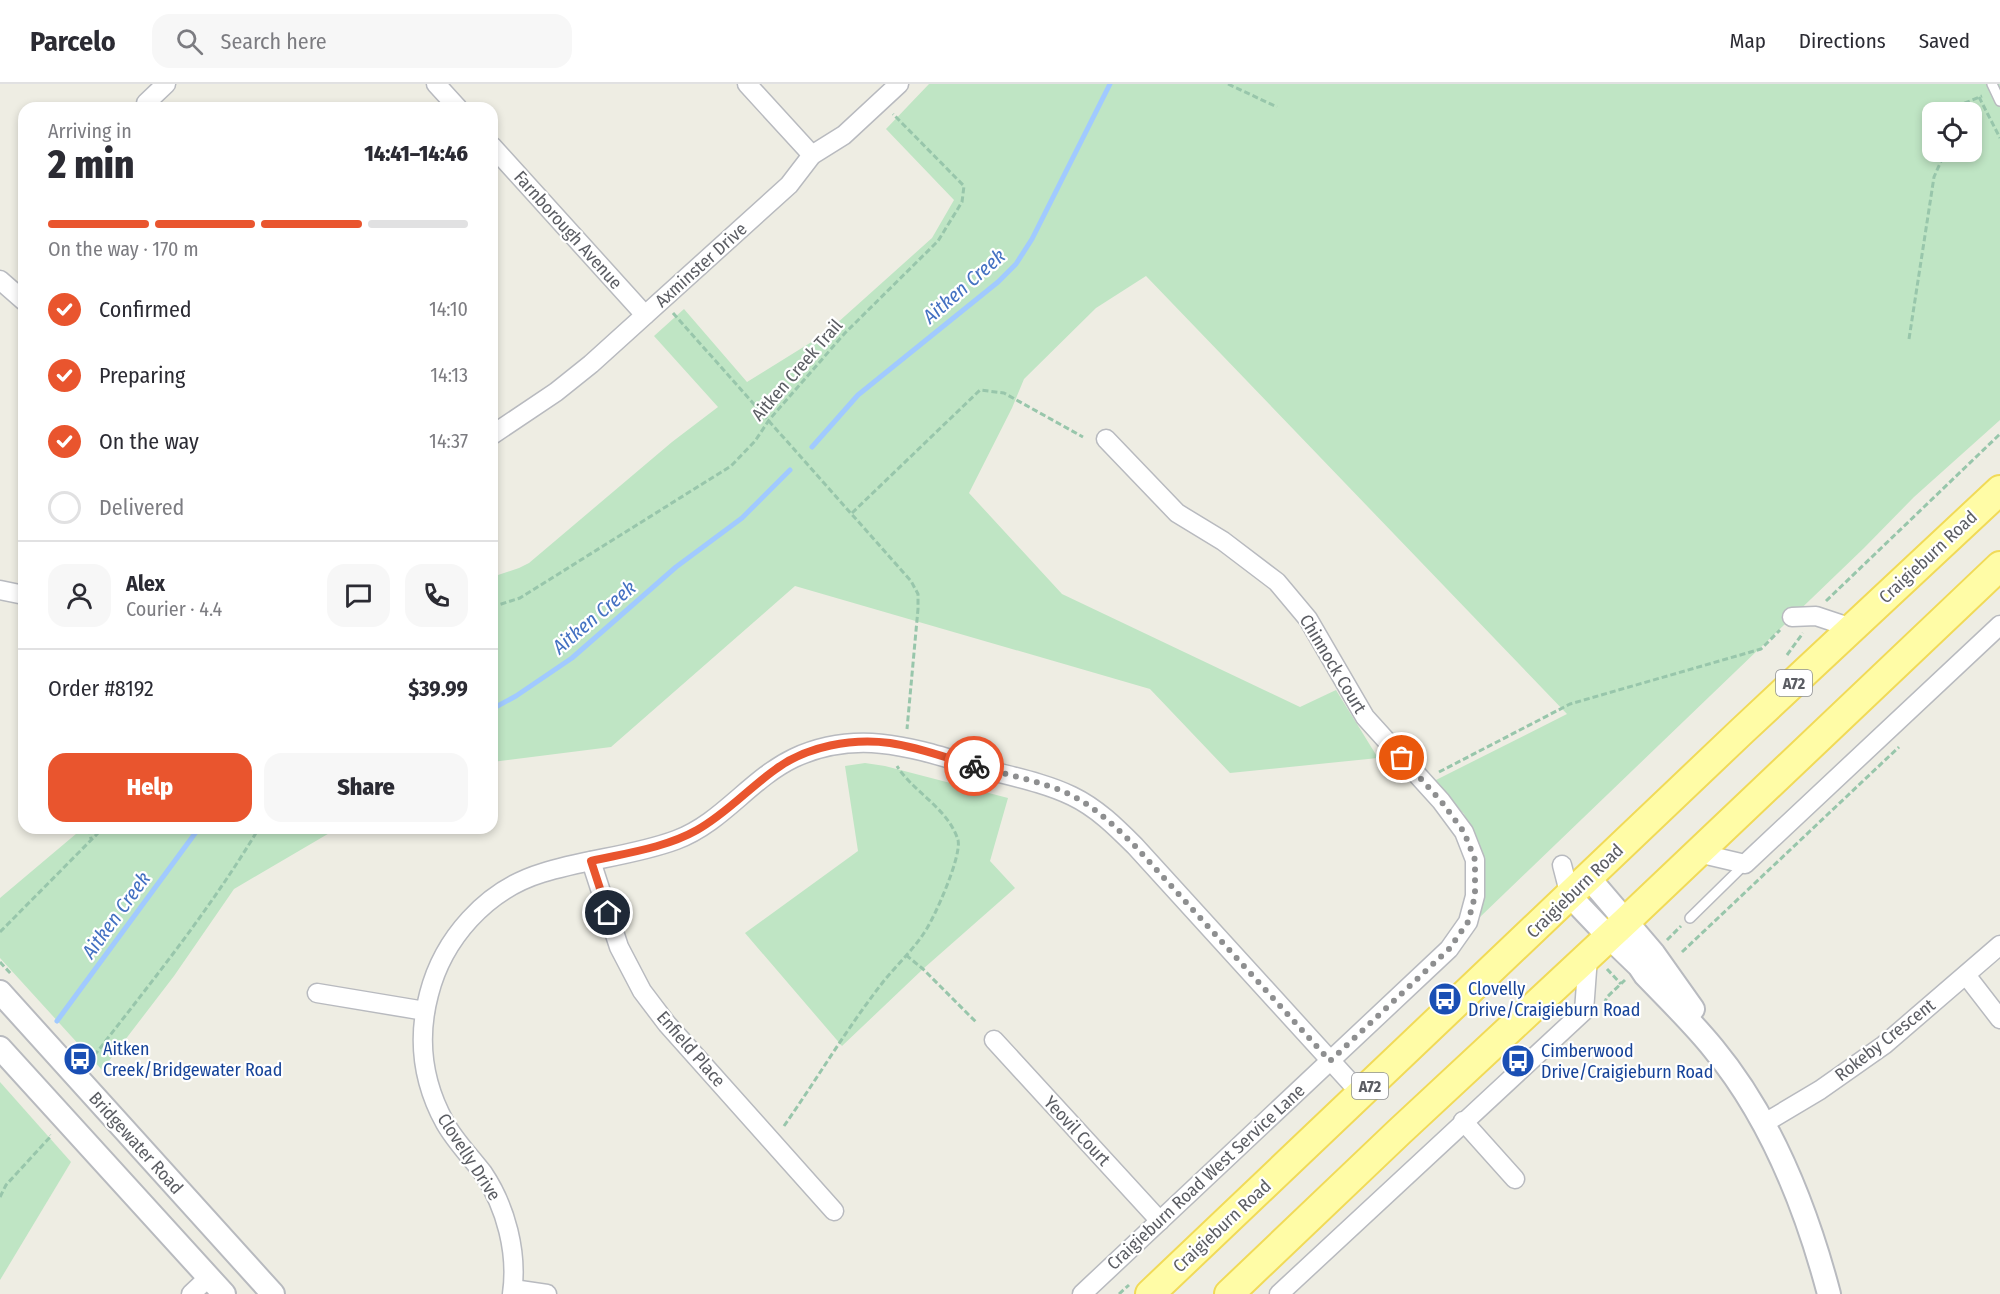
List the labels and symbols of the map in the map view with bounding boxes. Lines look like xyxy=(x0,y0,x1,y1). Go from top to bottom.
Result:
street label: Farnborough Avenue xyxy=(509,166,627,294)
street label: Axminster Drive xyxy=(651,218,752,312)
water label: Aitken Creek xyxy=(917,244,1010,329)
street label: Aitken Creek Trail xyxy=(747,315,847,425)
street label: Craigieburn Road xyxy=(1874,506,1982,608)
water label: Aitken Creek xyxy=(547,575,641,659)
street label: Chinnock Court xyxy=(1295,611,1371,718)
road number: A72 xyxy=(1776,670,1812,696)
pin xyxy=(1376,732,1427,783)
courier xyxy=(944,736,1004,796)
street label: Craigieburn Road xyxy=(1522,839,1628,943)
water label: Aitken Creek xyxy=(76,867,156,964)
pin xyxy=(582,887,633,938)
place label: Clovelly Drive/Craigieburn Road xyxy=(1468,978,1640,1021)
bus stop icon: Clovelly Drive/Craigieburn Road xyxy=(1427,981,1463,1017)
street label: Rokeby Crescent xyxy=(1831,994,1939,1086)
street label: Enfield Place xyxy=(652,1006,730,1092)
place label: Aitken Creek/Bridgewater Road xyxy=(103,1038,282,1081)
place label: Cimberwood Drive/Craigieburn Road xyxy=(1541,1040,1713,1083)
bus stop icon: Aitken Creek/Bridgewater Road xyxy=(62,1041,98,1077)
bus stop icon: Cimberwood Drive/Craigieburn Road xyxy=(1500,1043,1536,1079)
road number: A72 xyxy=(1352,1073,1388,1099)
street label: Craigieburn Road West Service Lane xyxy=(1103,1080,1309,1274)
street label: Bridgewater Road xyxy=(84,1087,188,1199)
street label: Yeovil Court xyxy=(1039,1091,1115,1171)
street label: Clovelly Drive xyxy=(433,1109,505,1205)
street label: Craigieburn Road xyxy=(1169,1175,1275,1277)

